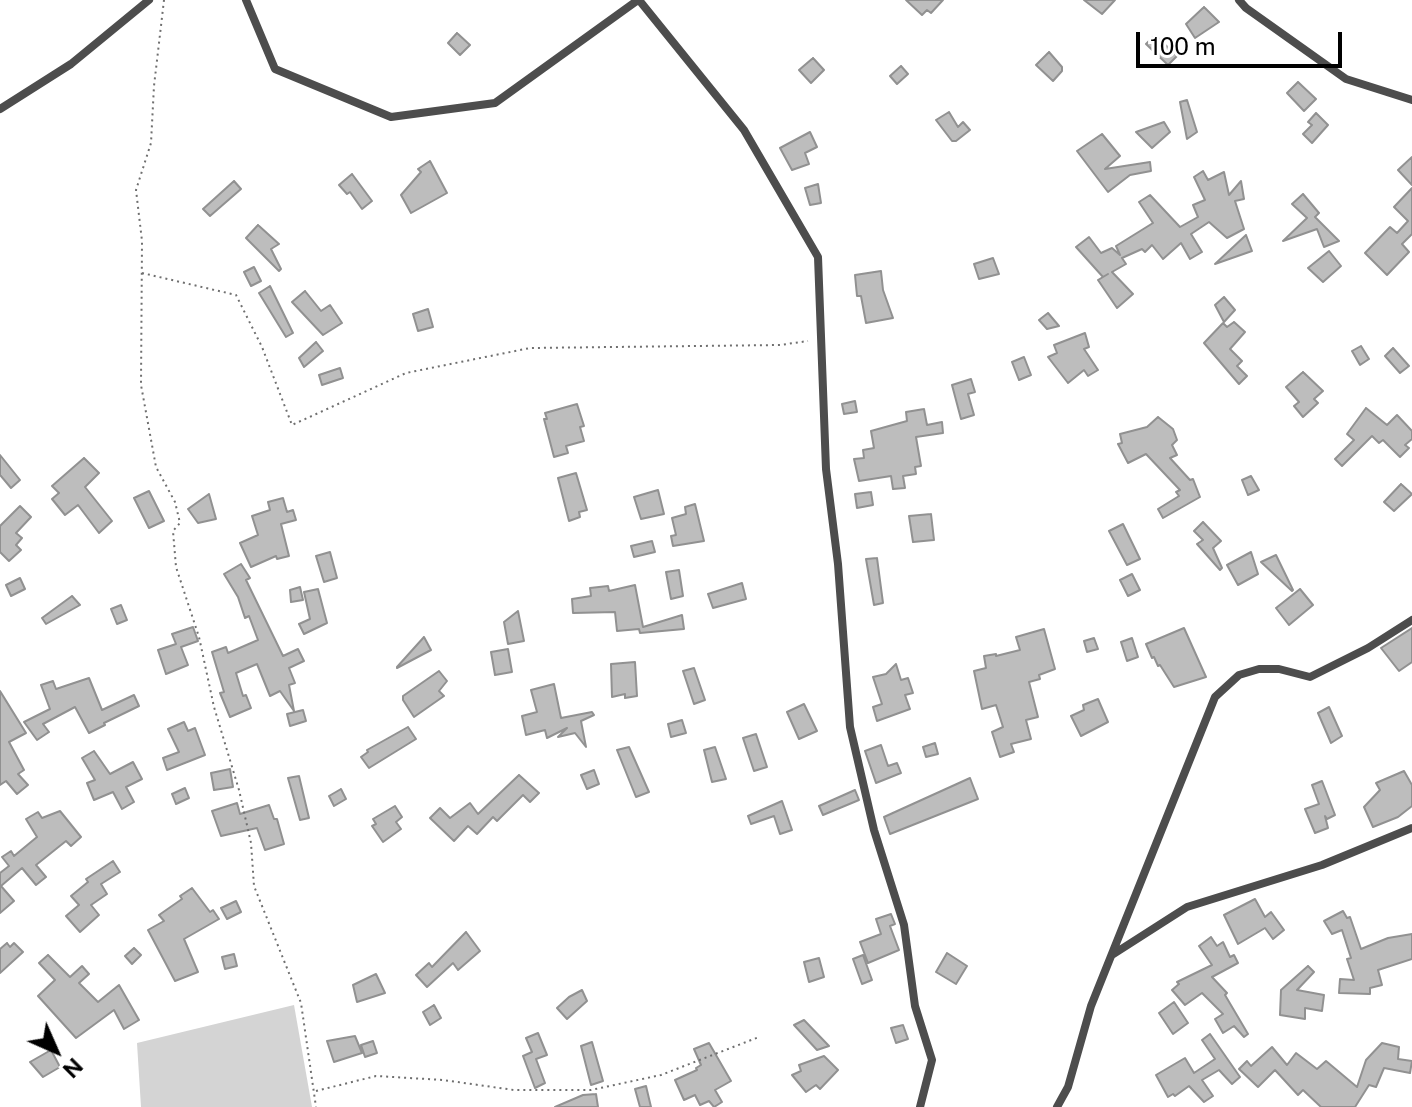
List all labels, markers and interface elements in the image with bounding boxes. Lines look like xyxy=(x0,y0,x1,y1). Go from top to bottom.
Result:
scale bar xyxy=(1140,16,1346,66)
text: 100 m xyxy=(1150,32,1216,60)
north arrow xyxy=(16,1011,96,1091)
text: N xyxy=(58,1053,88,1083)

